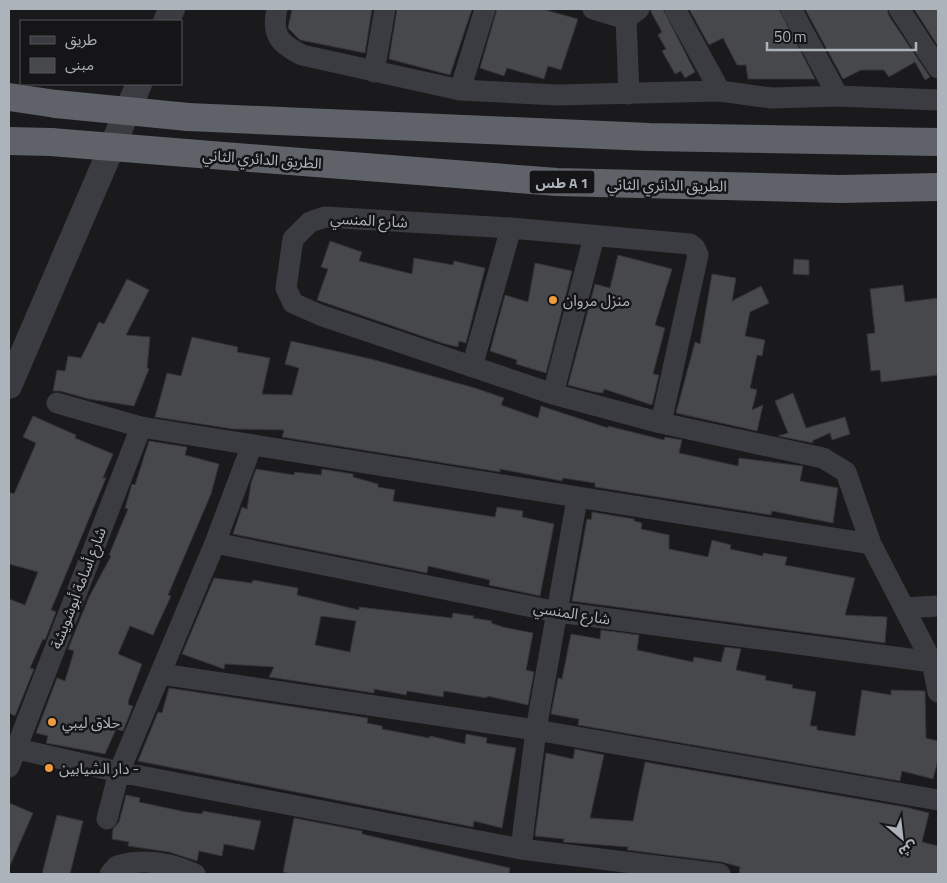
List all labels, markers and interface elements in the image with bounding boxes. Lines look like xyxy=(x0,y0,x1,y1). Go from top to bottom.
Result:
legend xyxy=(20,20,182,85)
scale bar xyxy=(767,20,916,52)
text: 50 m xyxy=(774,25,807,48)
text: طريق xyxy=(65,28,97,51)
text: مبنى xyxy=(65,53,94,76)
street label: الطريق الدائري الثاني xyxy=(201,143,323,175)
road number: طس A 1 xyxy=(530,170,594,193)
street label: الطريق الدائري الثاني xyxy=(607,172,727,198)
street label: شارع المنسي xyxy=(330,206,409,235)
place label: منزل مروان xyxy=(563,289,630,312)
marker: منزل مروان xyxy=(547,294,559,306)
street label: شارع أسامة أبوشويشة xyxy=(44,524,113,653)
street label: شارع المنسي xyxy=(532,596,612,631)
place label: حلاق ليبي xyxy=(62,711,121,734)
marker: حلاق ليبي xyxy=(46,716,58,728)
place label: دار الشيابين - xyxy=(59,757,139,780)
marker: دار الشيابين - xyxy=(43,762,55,774)
north arrow xyxy=(877,813,927,863)
text: ش xyxy=(895,836,922,864)

